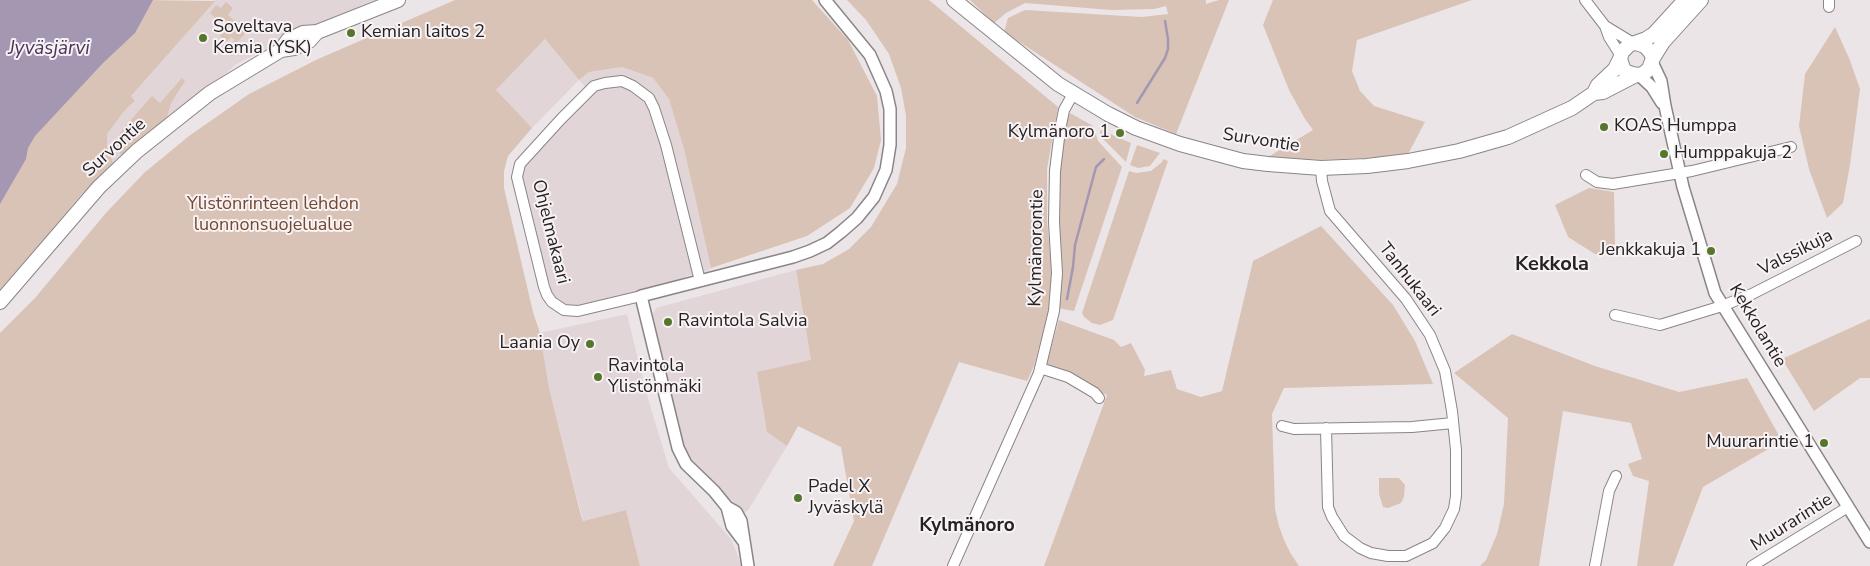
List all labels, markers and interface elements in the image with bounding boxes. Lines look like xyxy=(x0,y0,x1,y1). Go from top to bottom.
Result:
place label: Soveltava Kemia (YSK) xyxy=(213,17,312,59)
place label: Kemian laitos 2 xyxy=(361,22,485,44)
marker: Kemian laitos 2 xyxy=(345,27,357,39)
marker: Soveltava Kemia (YSK) xyxy=(197,32,209,44)
water label: Jyväsjärvi xyxy=(8,38,90,60)
street label: Survontie xyxy=(79,114,151,182)
place label: KOAS Humppa xyxy=(1614,116,1737,138)
marker: KOAS Humppa xyxy=(1598,121,1610,133)
place label: Kylmänoro 1 xyxy=(1008,122,1110,144)
street label: Survontie xyxy=(1221,124,1301,158)
marker: Kylmänoro 1 xyxy=(1114,127,1126,139)
place label: Humppakuja 2 xyxy=(1674,143,1792,165)
marker: Humppakuja 2 xyxy=(1658,148,1670,160)
street label: Ohjelmakaari xyxy=(527,178,573,286)
street label: Kylmänorontie xyxy=(1025,189,1049,307)
park label: Ylistönrinteen lehdon luonnonsuojelualue xyxy=(187,194,359,236)
street label: Valssikuja xyxy=(1755,225,1837,281)
street label: Tanhukaari xyxy=(1373,239,1445,321)
place label: Jenkkakuja 1 xyxy=(1600,240,1701,262)
marker: Jenkkakuja 1 xyxy=(1705,245,1717,257)
district label: Kekkola xyxy=(1515,253,1589,277)
street label: Kekkolantie xyxy=(1724,280,1790,372)
place label: Ravintola Salvia xyxy=(678,311,808,333)
marker: Ravintola Salvia xyxy=(662,316,674,328)
place label: Laania Oy xyxy=(500,333,580,355)
marker: Laania Oy xyxy=(584,338,596,350)
place label: Ravintola Ylistönmäki xyxy=(608,356,701,398)
marker: Ravintola Ylistönmäki xyxy=(592,371,604,383)
place label: Muurarintie 1 xyxy=(1706,432,1814,454)
marker: Muurarintie 1 xyxy=(1818,437,1830,449)
place label: Padel X Jyväskylä xyxy=(808,477,884,520)
street label: Muurarintie xyxy=(1747,489,1837,557)
marker: Padel X Jyväskylä xyxy=(792,492,804,504)
district label: Kylmänoro xyxy=(919,515,1015,537)

